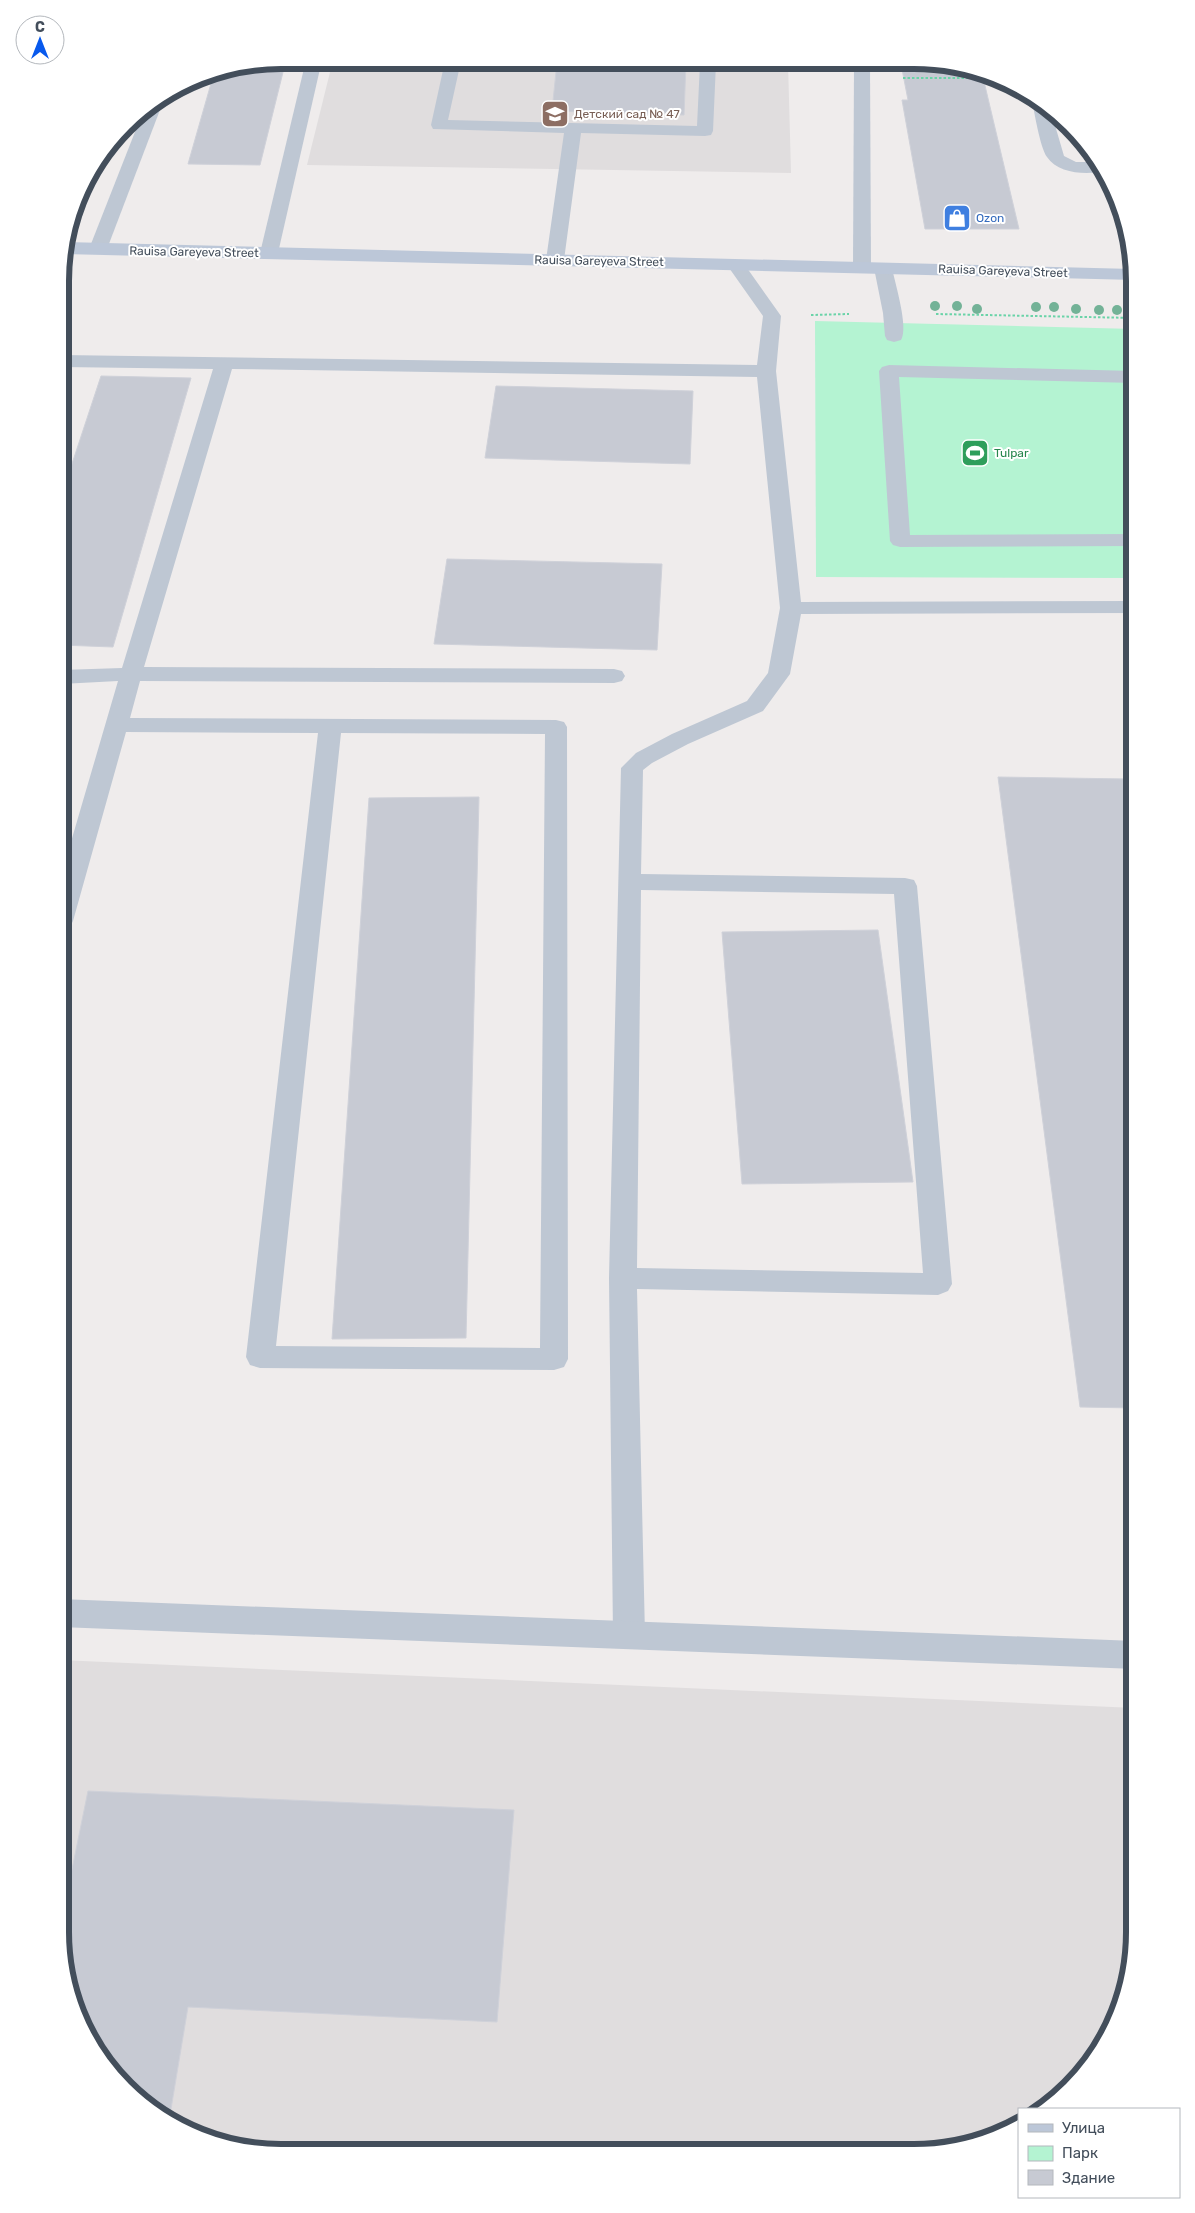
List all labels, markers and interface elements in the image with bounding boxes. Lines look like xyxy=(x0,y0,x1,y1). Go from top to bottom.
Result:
north arrow xyxy=(15,15,65,65)
text: С xyxy=(35,19,45,36)
school or university icon: Детский сад № 47 xyxy=(540,99,570,129)
place label: Детский сад № 47 xyxy=(574,107,680,121)
shop icon: Ozon xyxy=(942,203,972,233)
place label: Ozon xyxy=(976,211,1004,225)
street label: Rauisa Gareyeva Street xyxy=(129,244,259,260)
street label: Rauisa Gareyeva Street xyxy=(534,253,664,269)
street label: Rauisa Gareyeva Street xyxy=(938,262,1068,280)
sports icon: Tulpar xyxy=(960,438,990,468)
place label: Tulpar xyxy=(994,446,1029,460)
legend xyxy=(1018,2108,1180,2198)
text: Улица xyxy=(1062,2119,1105,2137)
text: Парк xyxy=(1062,2144,1098,2162)
text: Здание xyxy=(1062,2169,1115,2187)

